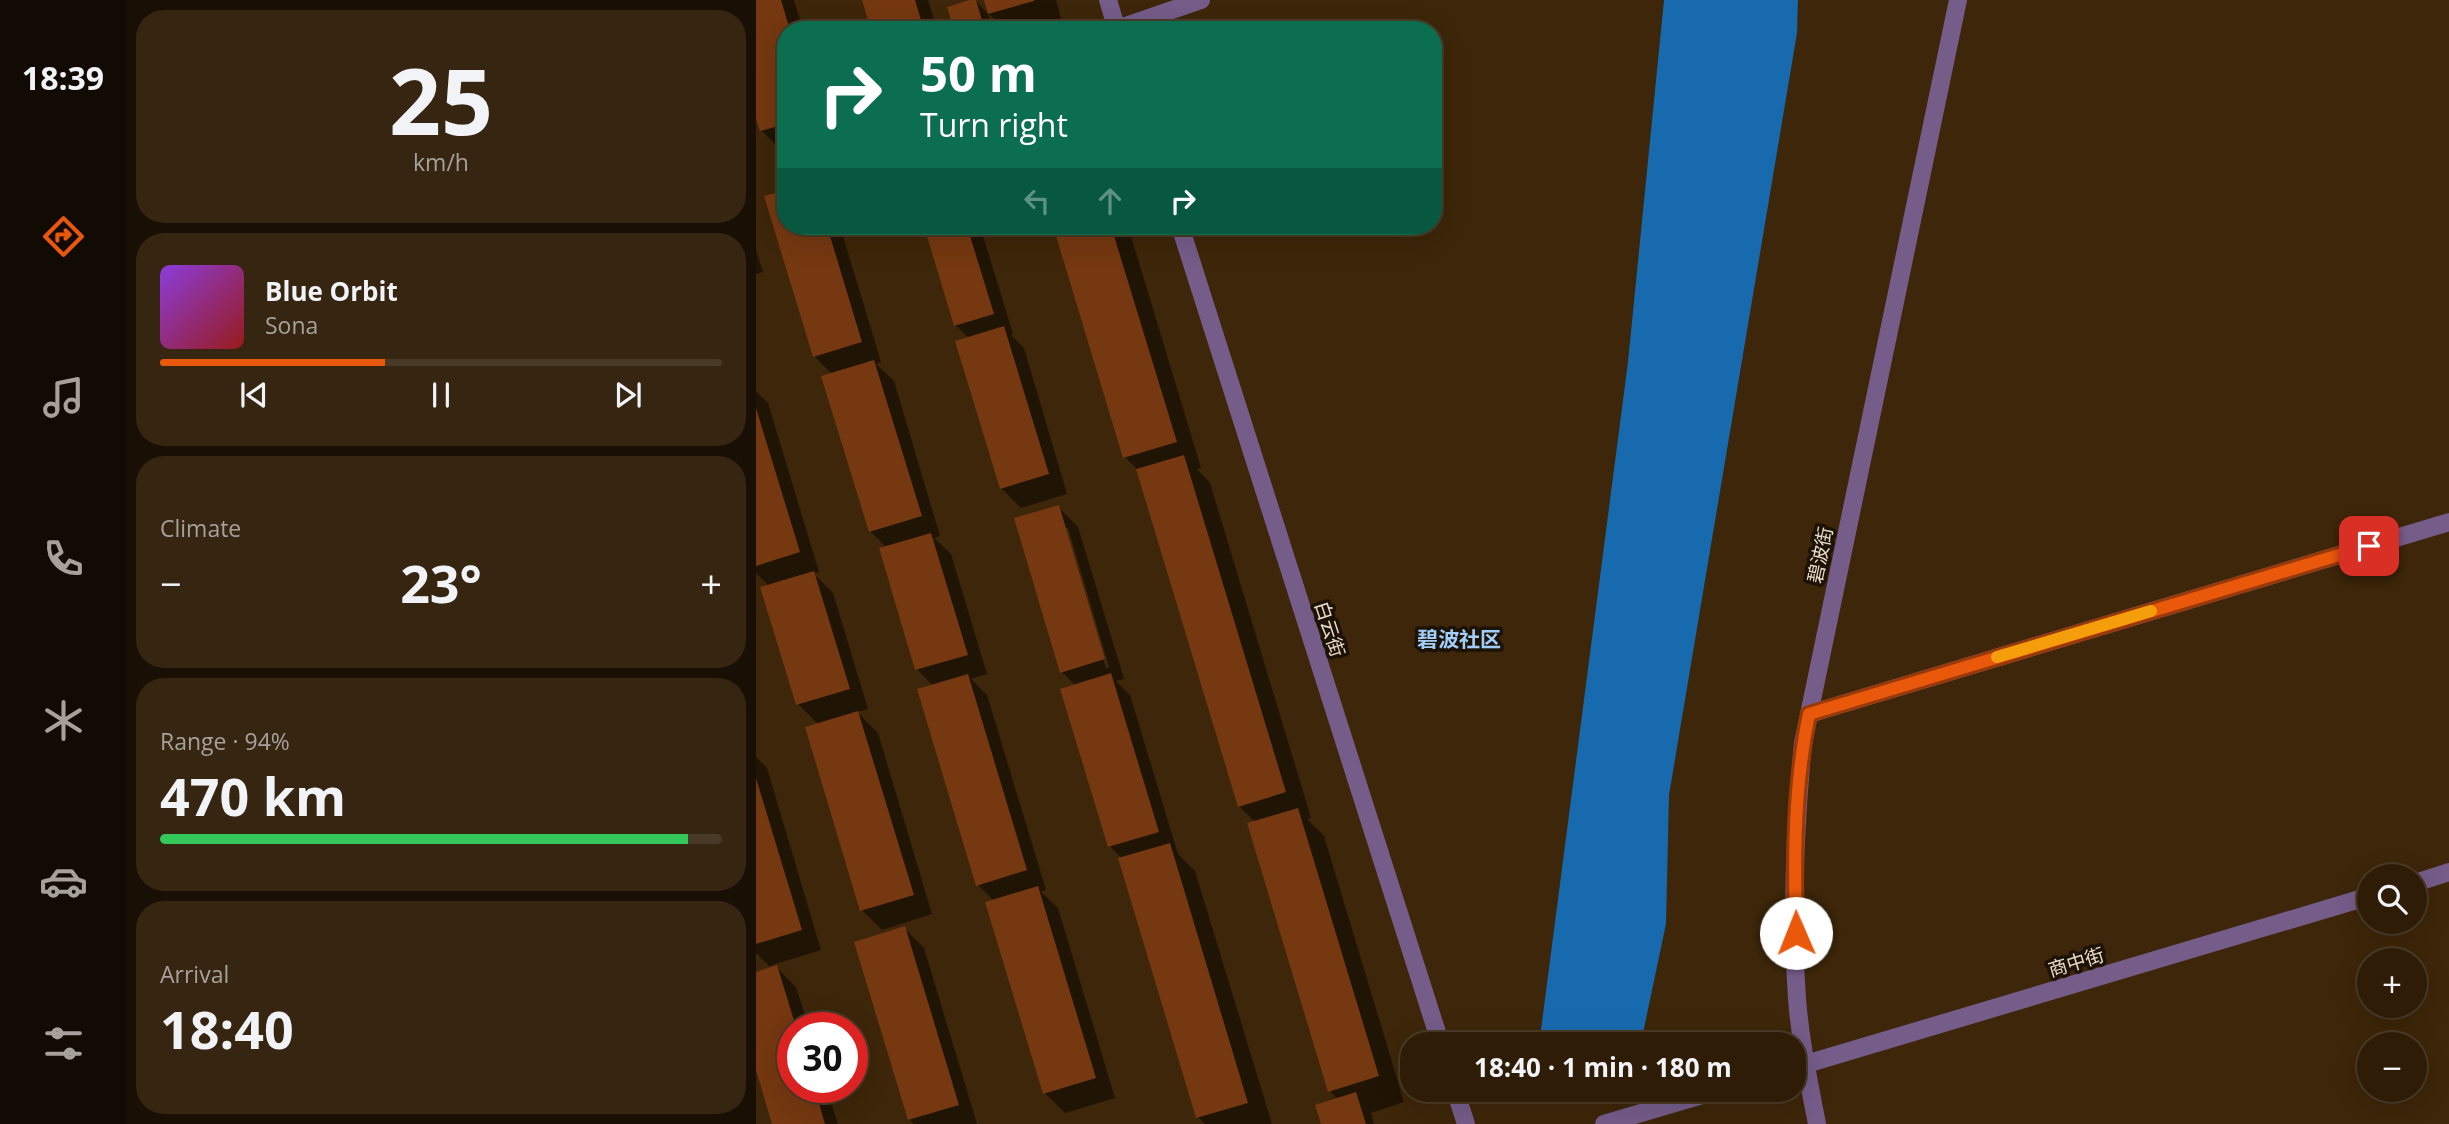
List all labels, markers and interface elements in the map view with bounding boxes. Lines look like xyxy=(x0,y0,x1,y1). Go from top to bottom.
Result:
text: 25 xyxy=(389,38,493,162)
text: 50 m xyxy=(920,40,1037,106)
icon: right xyxy=(805,49,896,140)
text: 18:39 xyxy=(22,56,104,99)
text: Turn right xyxy=(920,103,1068,146)
text: km/h xyxy=(413,146,469,178)
icon: left xyxy=(1018,182,1056,220)
icon: ahead xyxy=(1091,182,1129,220)
icon: right xyxy=(1164,182,1202,220)
icon: directions xyxy=(39,212,88,261)
text: Blue Orbit xyxy=(265,273,398,309)
text: Sona xyxy=(265,309,318,341)
icon: music xyxy=(39,373,88,422)
icon: previous xyxy=(235,376,273,414)
icon: pause xyxy=(422,376,460,414)
icon: next xyxy=(609,376,647,414)
text: Climate xyxy=(160,512,241,544)
pin xyxy=(2339,516,2399,576)
street label: 碧波街 xyxy=(1801,524,1839,586)
icon: arrive xyxy=(2350,527,2388,565)
icon: phone xyxy=(39,534,88,583)
text: 23° xyxy=(400,547,482,618)
text: − xyxy=(160,557,182,609)
text: + xyxy=(700,557,722,609)
street label: 白云街 xyxy=(1309,598,1351,660)
district label: 碧波社区 xyxy=(1417,625,1501,653)
icon: climate xyxy=(39,696,88,745)
text: Range · 94% xyxy=(160,725,290,757)
text: 470 km xyxy=(160,760,346,831)
icon: car xyxy=(39,857,88,906)
map controls xyxy=(2357,864,2427,1102)
button: search xyxy=(2357,864,2427,934)
position arrow xyxy=(1759,896,1833,970)
street label: 商中街 xyxy=(2045,941,2107,983)
button: + xyxy=(2357,948,2427,1018)
text: Arrival xyxy=(160,958,229,990)
text: 18:40 xyxy=(160,993,294,1064)
speed limit sign: 30 xyxy=(777,1012,868,1103)
icon: filters xyxy=(39,1019,88,1068)
button: − xyxy=(2357,1032,2427,1102)
text: 18:40 · 1 min · 180 m xyxy=(1474,1049,1732,1085)

